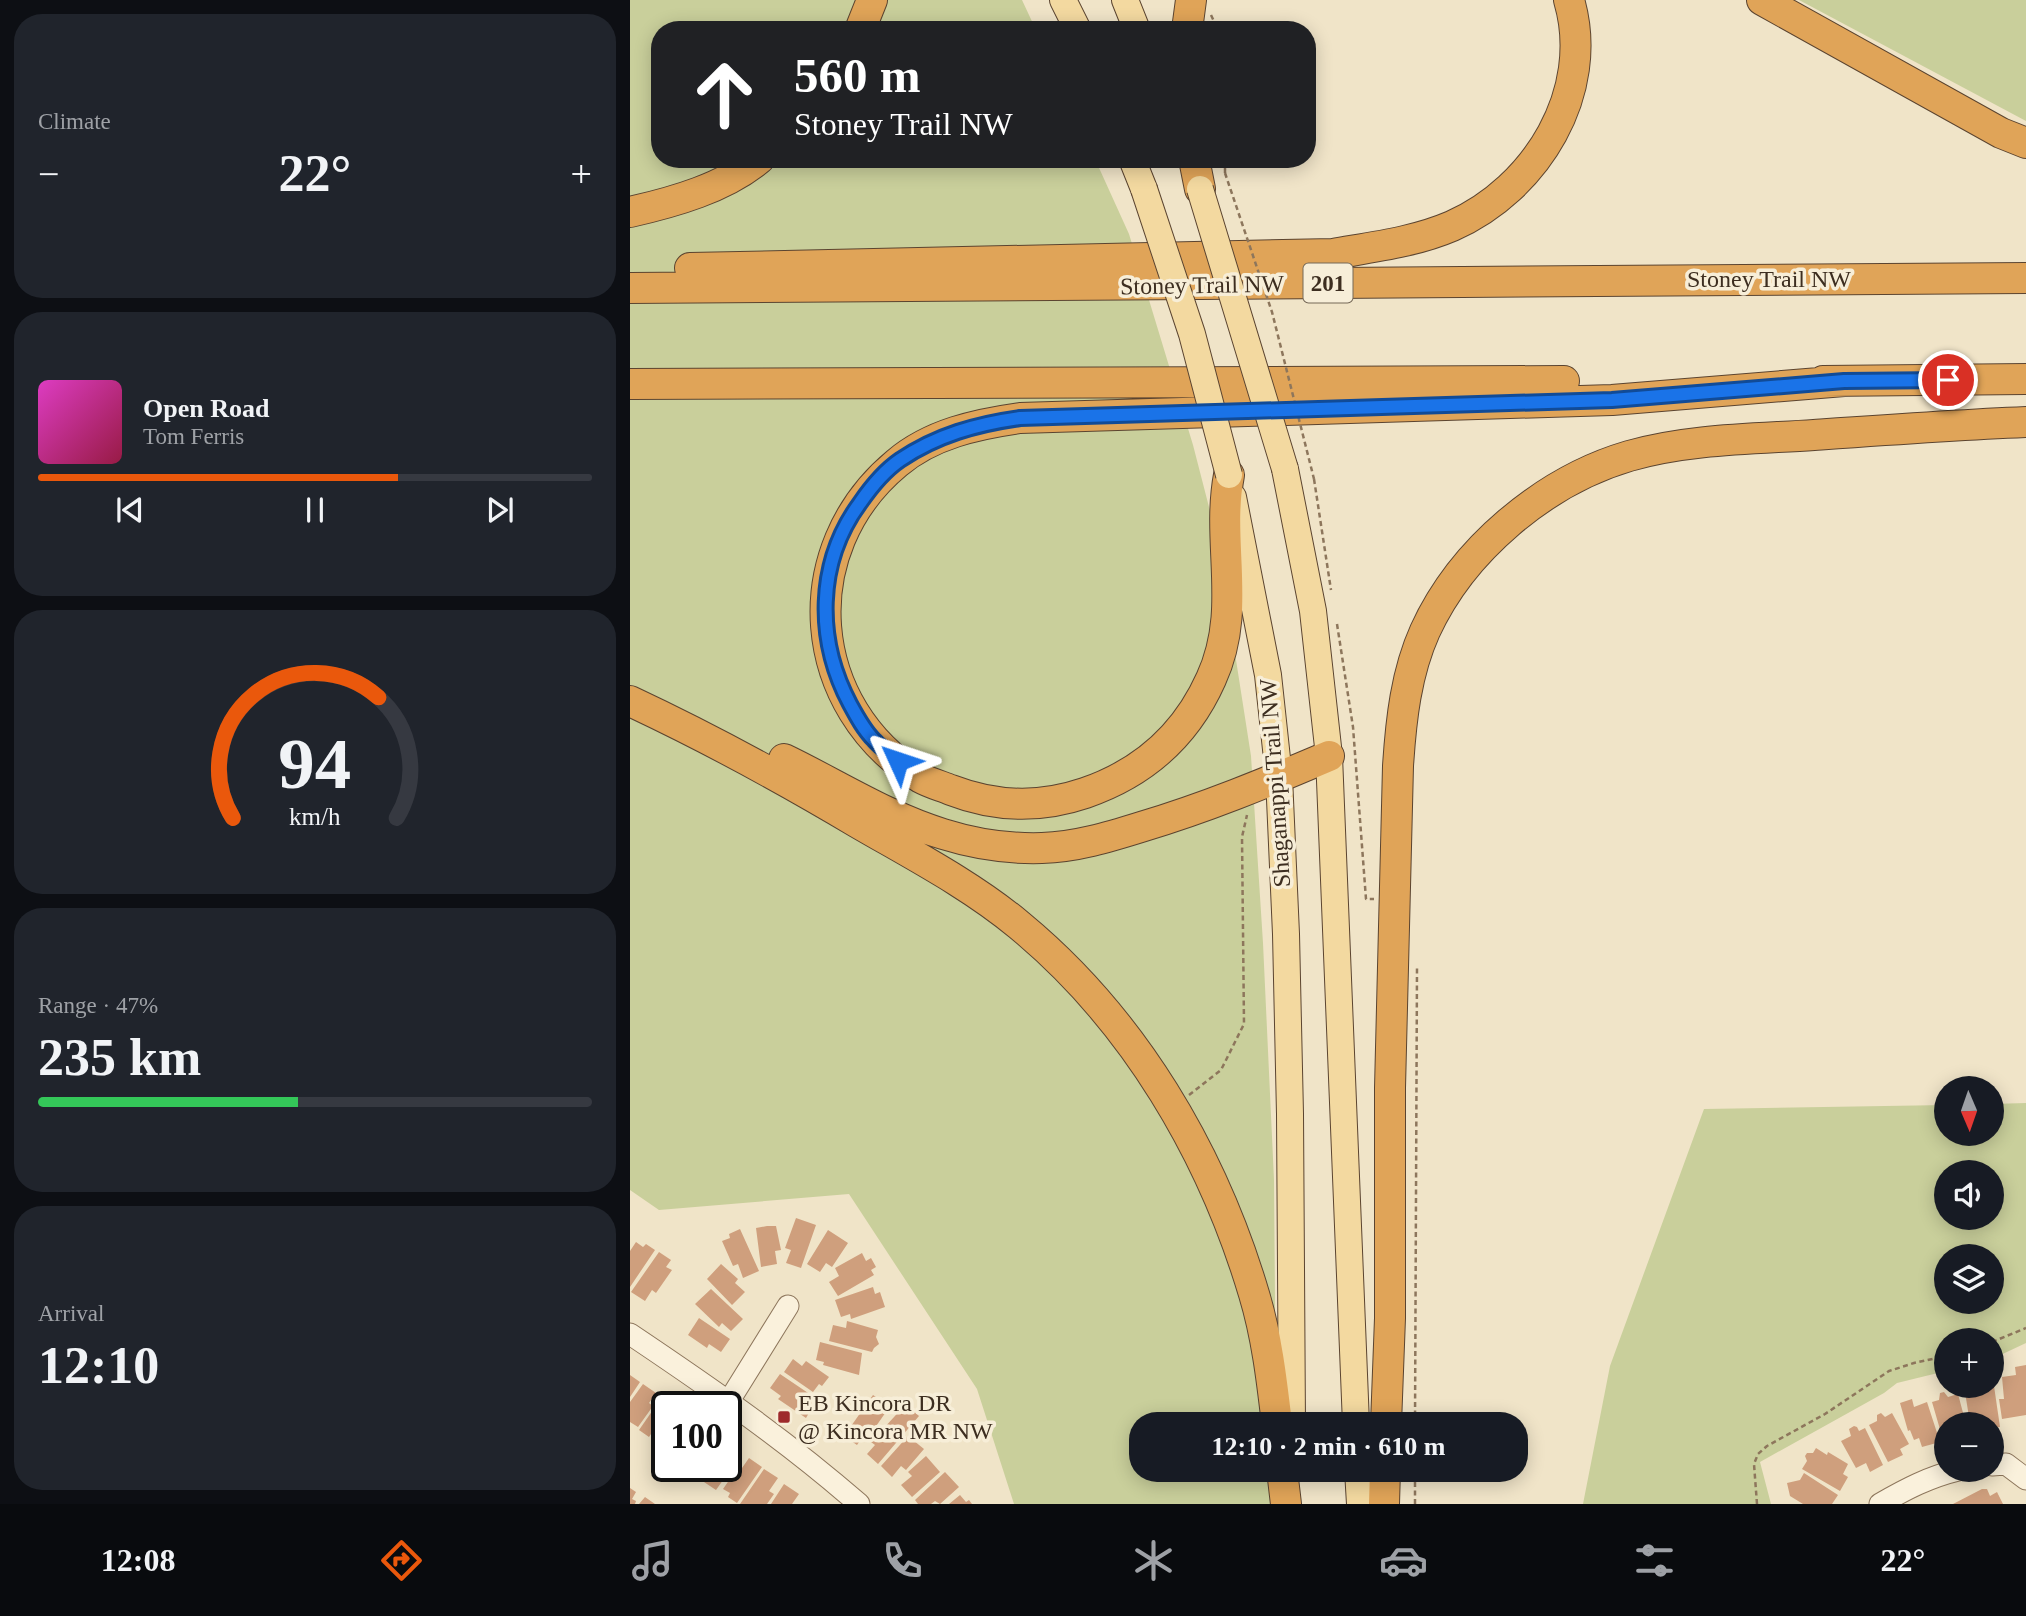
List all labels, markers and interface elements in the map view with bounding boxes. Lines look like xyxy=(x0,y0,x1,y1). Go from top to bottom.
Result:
text: 560 m xyxy=(794,48,921,103)
icon: ahead xyxy=(679,49,770,140)
text: Stoney Trail NW xyxy=(794,106,1013,142)
text: Climate xyxy=(38,109,111,134)
text: 22° xyxy=(279,145,351,202)
text: − xyxy=(38,153,59,195)
text: + xyxy=(571,153,592,195)
road number: 201 xyxy=(1304,264,1352,302)
street label: Stoney Trail NW xyxy=(1687,266,1851,292)
street label: Stoney Trail NW xyxy=(1120,271,1285,299)
pin xyxy=(1918,350,1978,410)
icon: arrive xyxy=(1929,361,1967,399)
text: Open Road xyxy=(143,394,269,423)
text: Tom Ferris xyxy=(143,424,244,449)
icon: previous xyxy=(111,491,149,529)
icon: pause xyxy=(296,491,334,529)
icon: next xyxy=(481,491,519,529)
street label: Shaganappi Trail NW xyxy=(1255,677,1295,888)
text: 94 xyxy=(279,723,351,804)
position arrow xyxy=(861,724,935,798)
text: km/h xyxy=(289,803,341,830)
text: Range · 47% xyxy=(38,993,158,1018)
text: 235 km xyxy=(38,1029,201,1086)
north arrow xyxy=(1934,1076,2004,1146)
map controls xyxy=(1934,1076,2004,1482)
button: sound xyxy=(1934,1160,2004,1230)
button: layers xyxy=(1934,1244,2004,1314)
text: Arrival xyxy=(38,1301,104,1326)
button: + xyxy=(1934,1328,2004,1398)
text: 12:10 xyxy=(38,1337,159,1394)
place label: EB Kincora DR @ Kincora MR NW xyxy=(798,1390,993,1444)
speed limit sign: 100 xyxy=(651,1391,742,1482)
marker: EB Kincora DR @ Kincora MR NW xyxy=(776,1409,792,1425)
button: − xyxy=(1934,1412,2004,1482)
text: 12:10 · 2 min · 610 m xyxy=(1212,1432,1446,1461)
icon: directions xyxy=(377,1536,426,1585)
icon: music xyxy=(628,1536,677,1585)
icon: phone xyxy=(878,1536,927,1585)
icon: climate xyxy=(1129,1536,1178,1585)
icon: car xyxy=(1379,1536,1428,1585)
icon: filters xyxy=(1630,1536,1679,1585)
text: 12:08 xyxy=(101,1542,175,1578)
text: 22° xyxy=(1880,1542,1925,1578)

